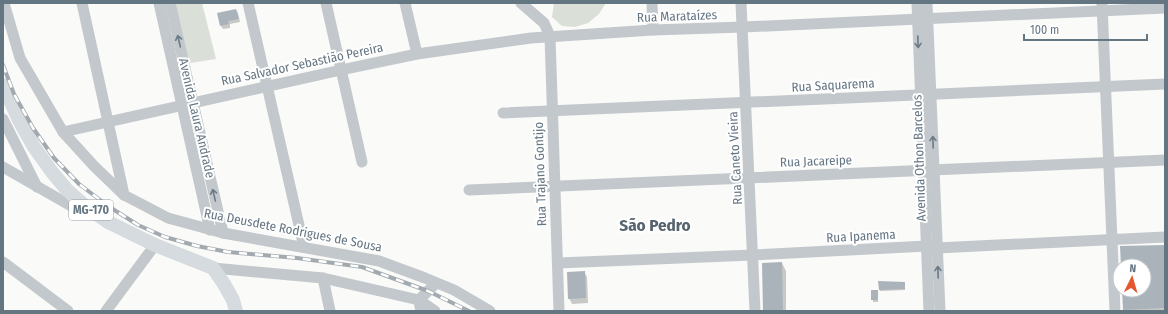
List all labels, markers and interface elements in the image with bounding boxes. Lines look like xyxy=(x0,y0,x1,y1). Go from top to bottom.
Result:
street label: Rua Marataízes xyxy=(637,7,718,25)
scale bar xyxy=(1024,16,1147,42)
text: 100 m xyxy=(1030,23,1059,37)
one-way arrow xyxy=(175,35,182,48)
one-way arrow xyxy=(915,35,922,48)
street label: Rua Salvador Sebastião Pereira xyxy=(220,39,384,89)
street label: Avenida Laura Andrade xyxy=(176,57,218,179)
street label: Rua Saquarema xyxy=(791,75,875,95)
street label: Avenida Othon Barcelos xyxy=(909,94,929,222)
street label: Rua Caneto Vieira xyxy=(725,111,745,205)
street label: Rua Trajano Gontijo xyxy=(531,121,549,226)
one-way arrow xyxy=(929,136,936,149)
street label: Rua Jacareipe xyxy=(780,152,852,170)
one-way arrow xyxy=(209,189,217,202)
road number: MG-170 xyxy=(69,200,113,220)
street label: Rua Deusdete Rodrigues de Sousa xyxy=(203,205,383,255)
district label: São Pedro xyxy=(619,215,691,236)
street label: Rua Ipanema xyxy=(826,227,896,245)
north arrow xyxy=(1112,258,1152,298)
text: N xyxy=(1129,262,1137,275)
one-way arrow xyxy=(934,266,942,279)

